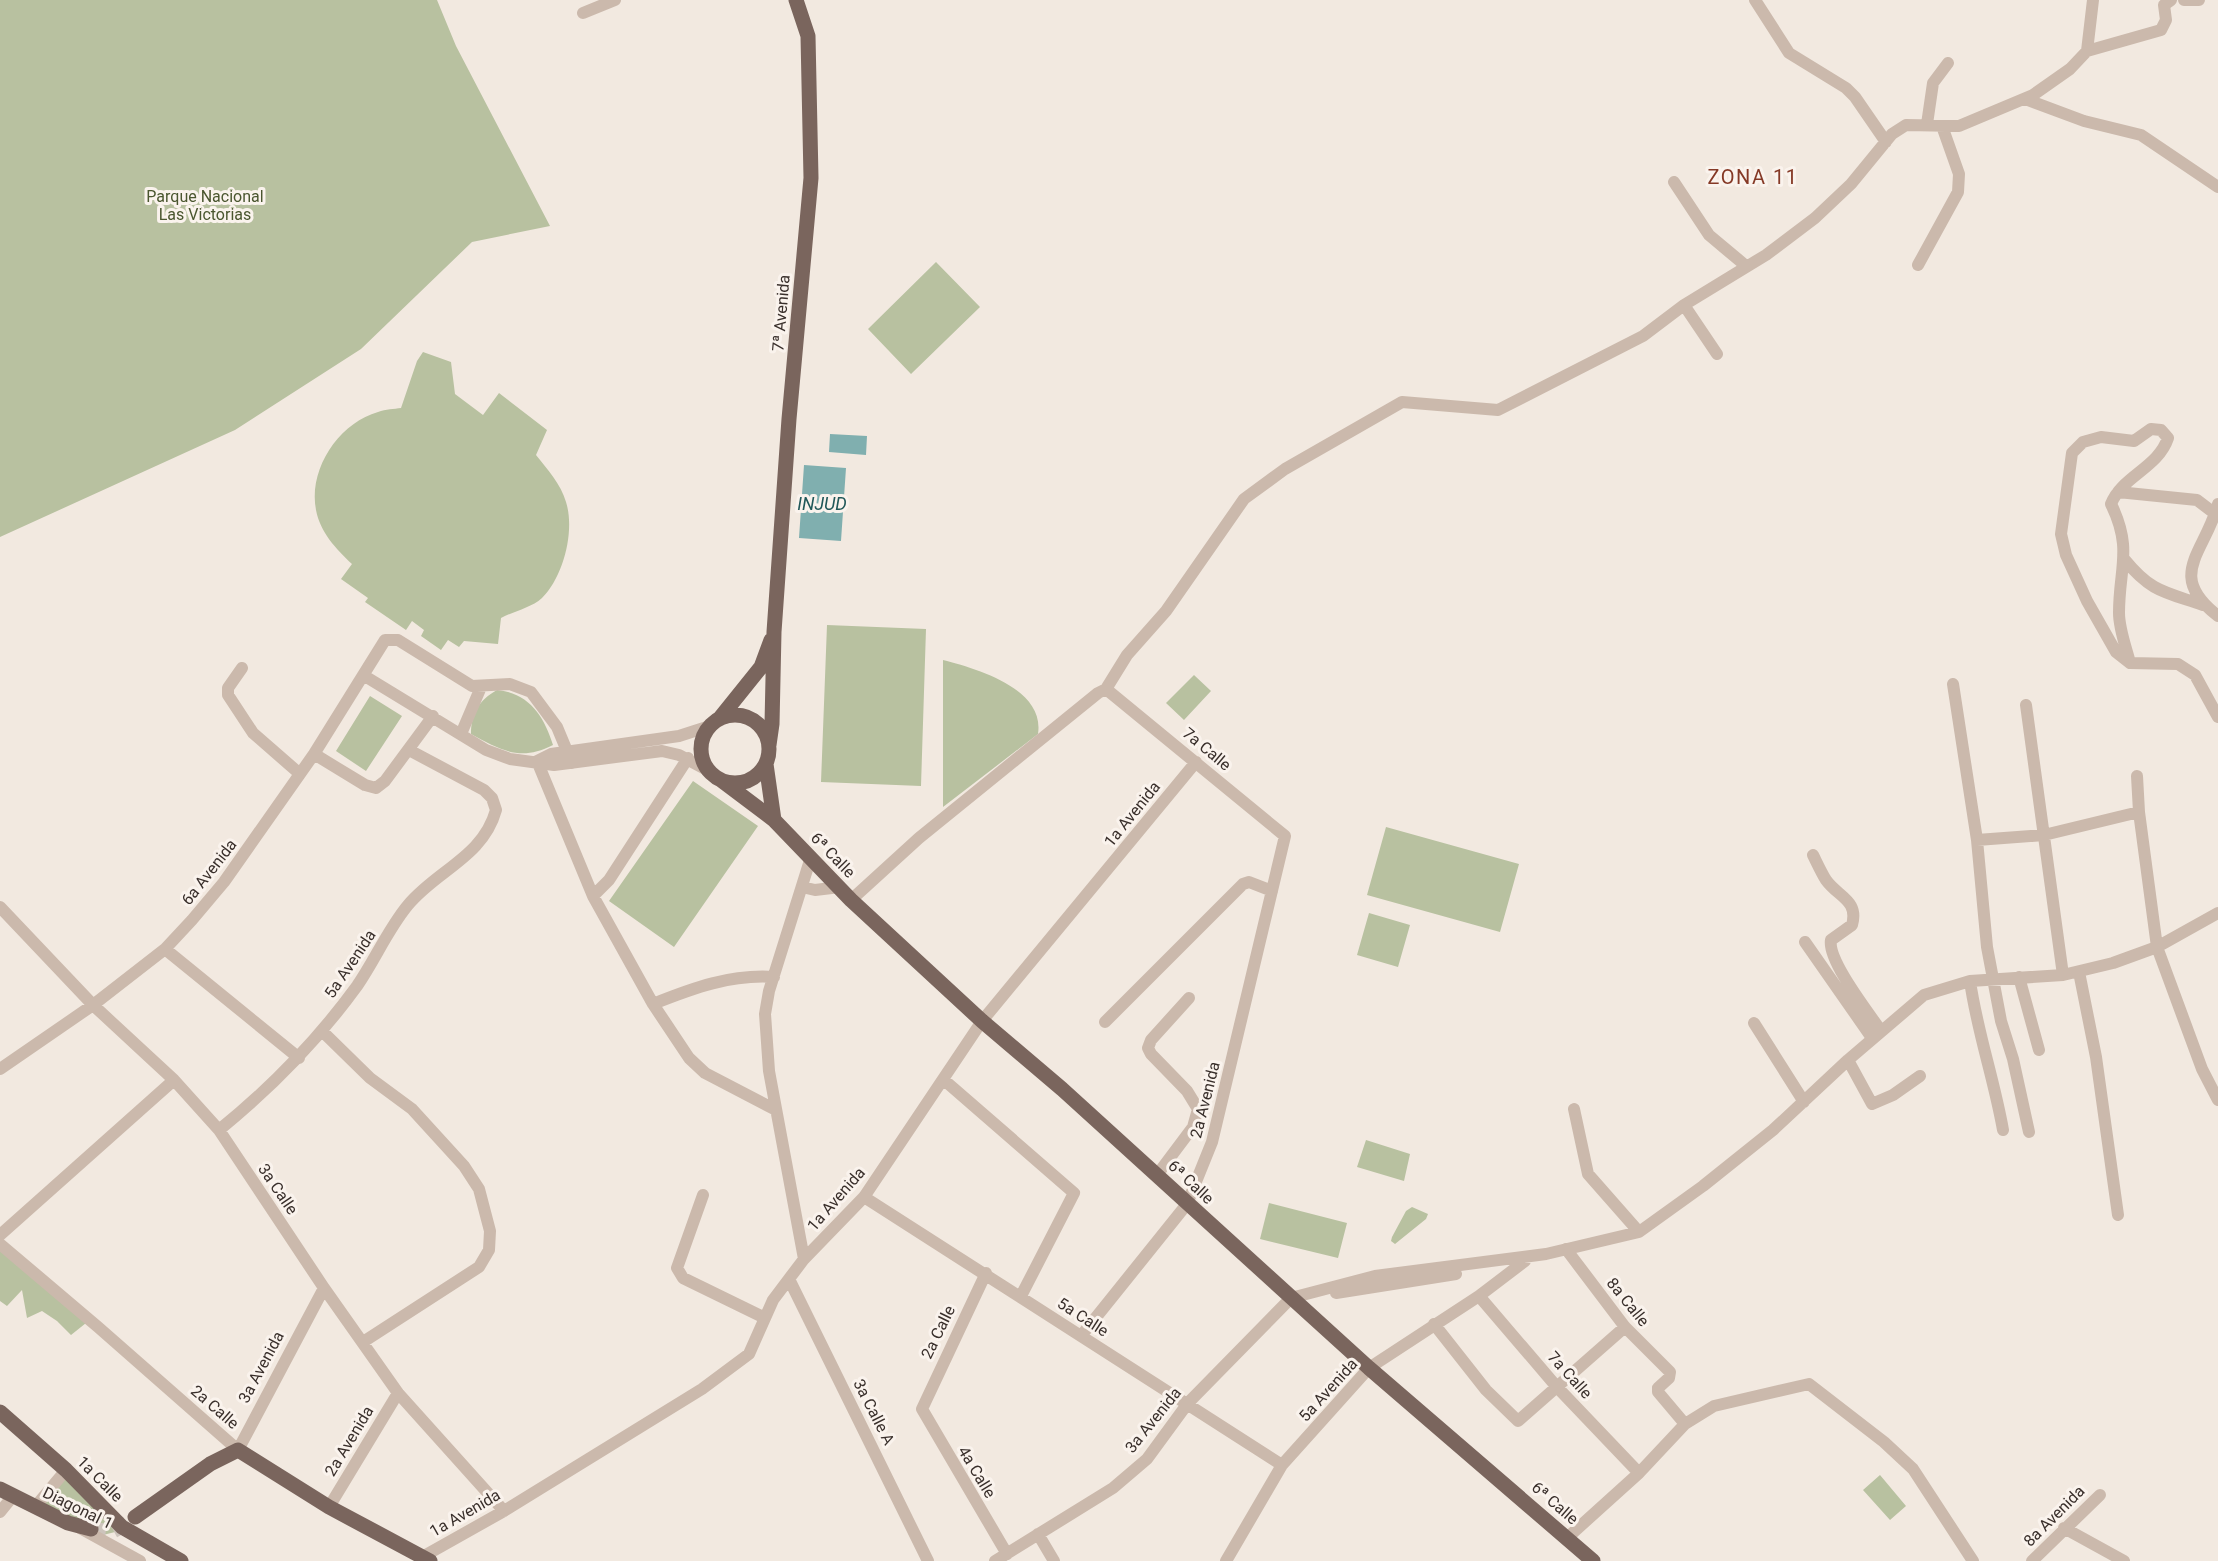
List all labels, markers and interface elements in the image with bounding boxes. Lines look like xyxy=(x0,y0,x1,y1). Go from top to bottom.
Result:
district label: ZONA 11 xyxy=(1708,165,1798,189)
park label: Parque Nacional Las Victorias xyxy=(146,187,264,224)
street label: 7ª Avenida xyxy=(768,274,794,352)
water label: INJUD xyxy=(797,493,847,514)
street label: 7a Calle xyxy=(1179,723,1235,775)
street label: 1a Avenida xyxy=(1100,778,1164,850)
street label: 6ª Calle xyxy=(807,828,859,882)
street label: 6a Avenida xyxy=(177,835,241,909)
street label: 5a Avenida xyxy=(320,926,380,1002)
street label: 2a Avenida xyxy=(1186,1060,1224,1140)
street label: 6ª Calle xyxy=(1164,1156,1218,1208)
street label: 3a Calle xyxy=(254,1160,302,1218)
street label: 1a Avenida xyxy=(803,1163,869,1235)
street label: 8a Calle xyxy=(1603,1274,1653,1330)
street label: 5a Calle xyxy=(1054,1293,1112,1341)
street label: 2a Calle xyxy=(917,1302,959,1362)
street label: 3a Avenida xyxy=(234,1328,288,1406)
street label: 7a Calle xyxy=(1544,1347,1596,1403)
street label: 5a Avenida xyxy=(1295,1355,1361,1425)
street label: 3a Calle A xyxy=(849,1376,899,1449)
street label: 2a Calle xyxy=(187,1381,243,1433)
street label: 3a Avenida xyxy=(1121,1384,1185,1456)
street label: 2a Avenida xyxy=(321,1403,377,1479)
street label: 4a Calle xyxy=(954,1443,1000,1501)
street label: 1a Calle xyxy=(73,1452,127,1506)
street label: 6ª Calle xyxy=(1528,1478,1582,1528)
street label: 8a Avenida xyxy=(2020,1482,2088,1550)
street label: Diagonal 1 xyxy=(40,1483,116,1533)
street label: 1a Avenida xyxy=(426,1485,504,1541)

